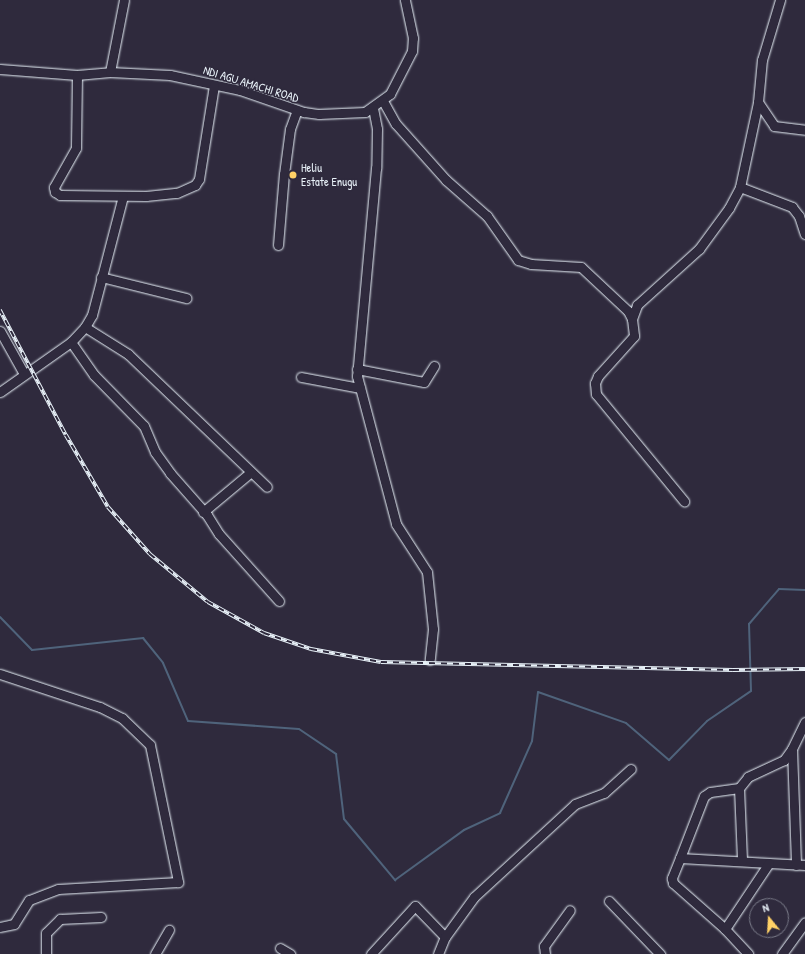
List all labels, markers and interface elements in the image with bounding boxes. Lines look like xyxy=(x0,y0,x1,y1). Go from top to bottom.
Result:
street label: NDI AGU AMACHI ROAD xyxy=(202,63,300,105)
place label: Heliu Estate Enugu xyxy=(301,161,357,189)
marker: Heliu Estate Enugu xyxy=(288,170,298,180)
north arrow xyxy=(749,898,789,938)
text: N xyxy=(761,900,771,915)

